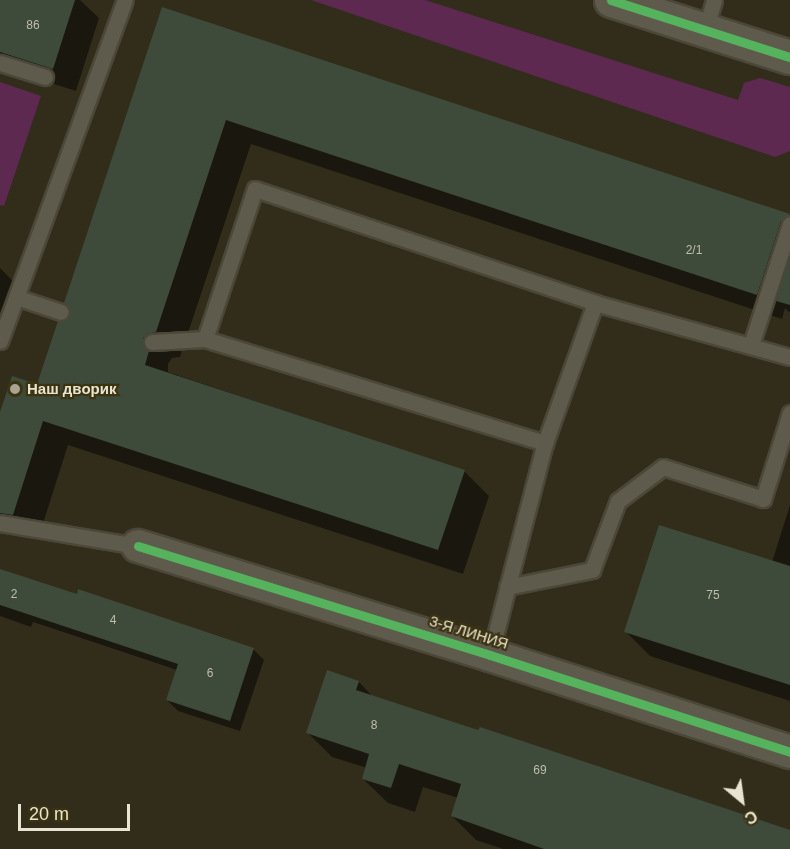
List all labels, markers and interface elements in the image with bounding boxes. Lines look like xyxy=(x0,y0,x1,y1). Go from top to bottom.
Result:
house number: 86 xyxy=(26,19,40,33)
house number: 2/1 xyxy=(686,244,702,258)
place label: Наш дворик xyxy=(27,380,116,398)
marker: Наш дворик xyxy=(8,382,22,396)
house number: 2 xyxy=(11,588,17,602)
house number: 75 xyxy=(706,589,720,603)
street label: 3-Я ЛИНИЯ xyxy=(427,611,511,653)
house number: 4 xyxy=(110,614,116,628)
house number: 6 xyxy=(207,667,213,681)
house number: 8 xyxy=(371,719,377,733)
house number: 69 xyxy=(533,764,547,778)
north arrow xyxy=(712,771,772,831)
scale bar xyxy=(21,792,134,830)
text: 20 m xyxy=(29,804,69,824)
text: С xyxy=(742,807,760,827)

